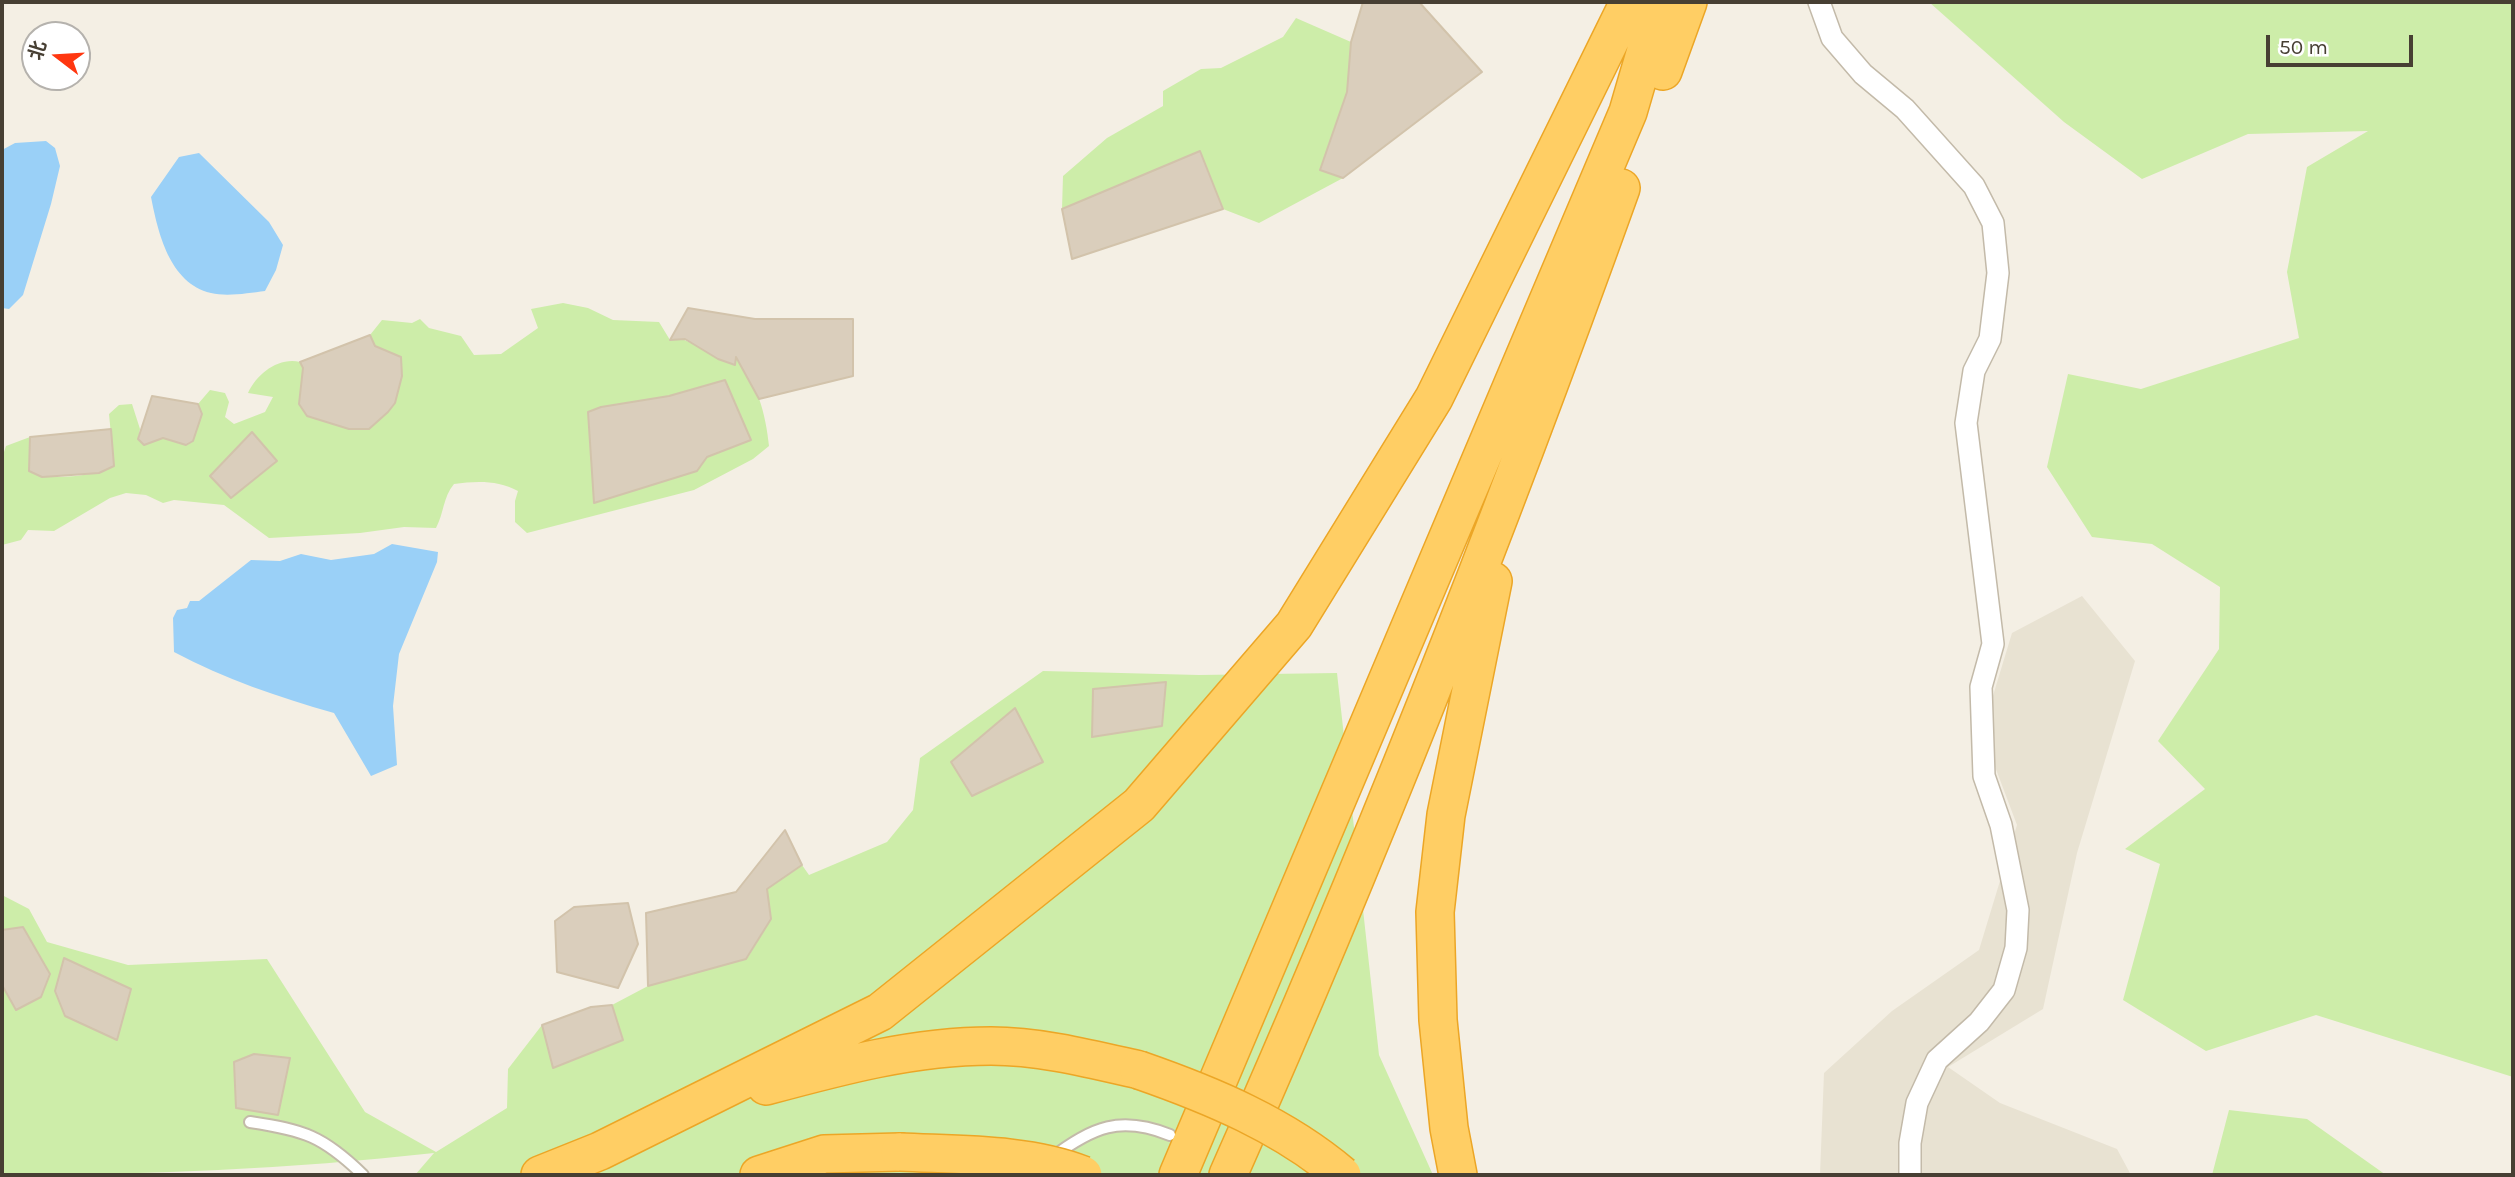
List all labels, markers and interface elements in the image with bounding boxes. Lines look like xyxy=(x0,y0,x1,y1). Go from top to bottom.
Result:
north arrow xyxy=(21,21,91,91)
scale bar xyxy=(2270,21,2417,65)
text: 50 m xyxy=(2279,35,2328,59)
text: 北 xyxy=(25,38,51,63)

